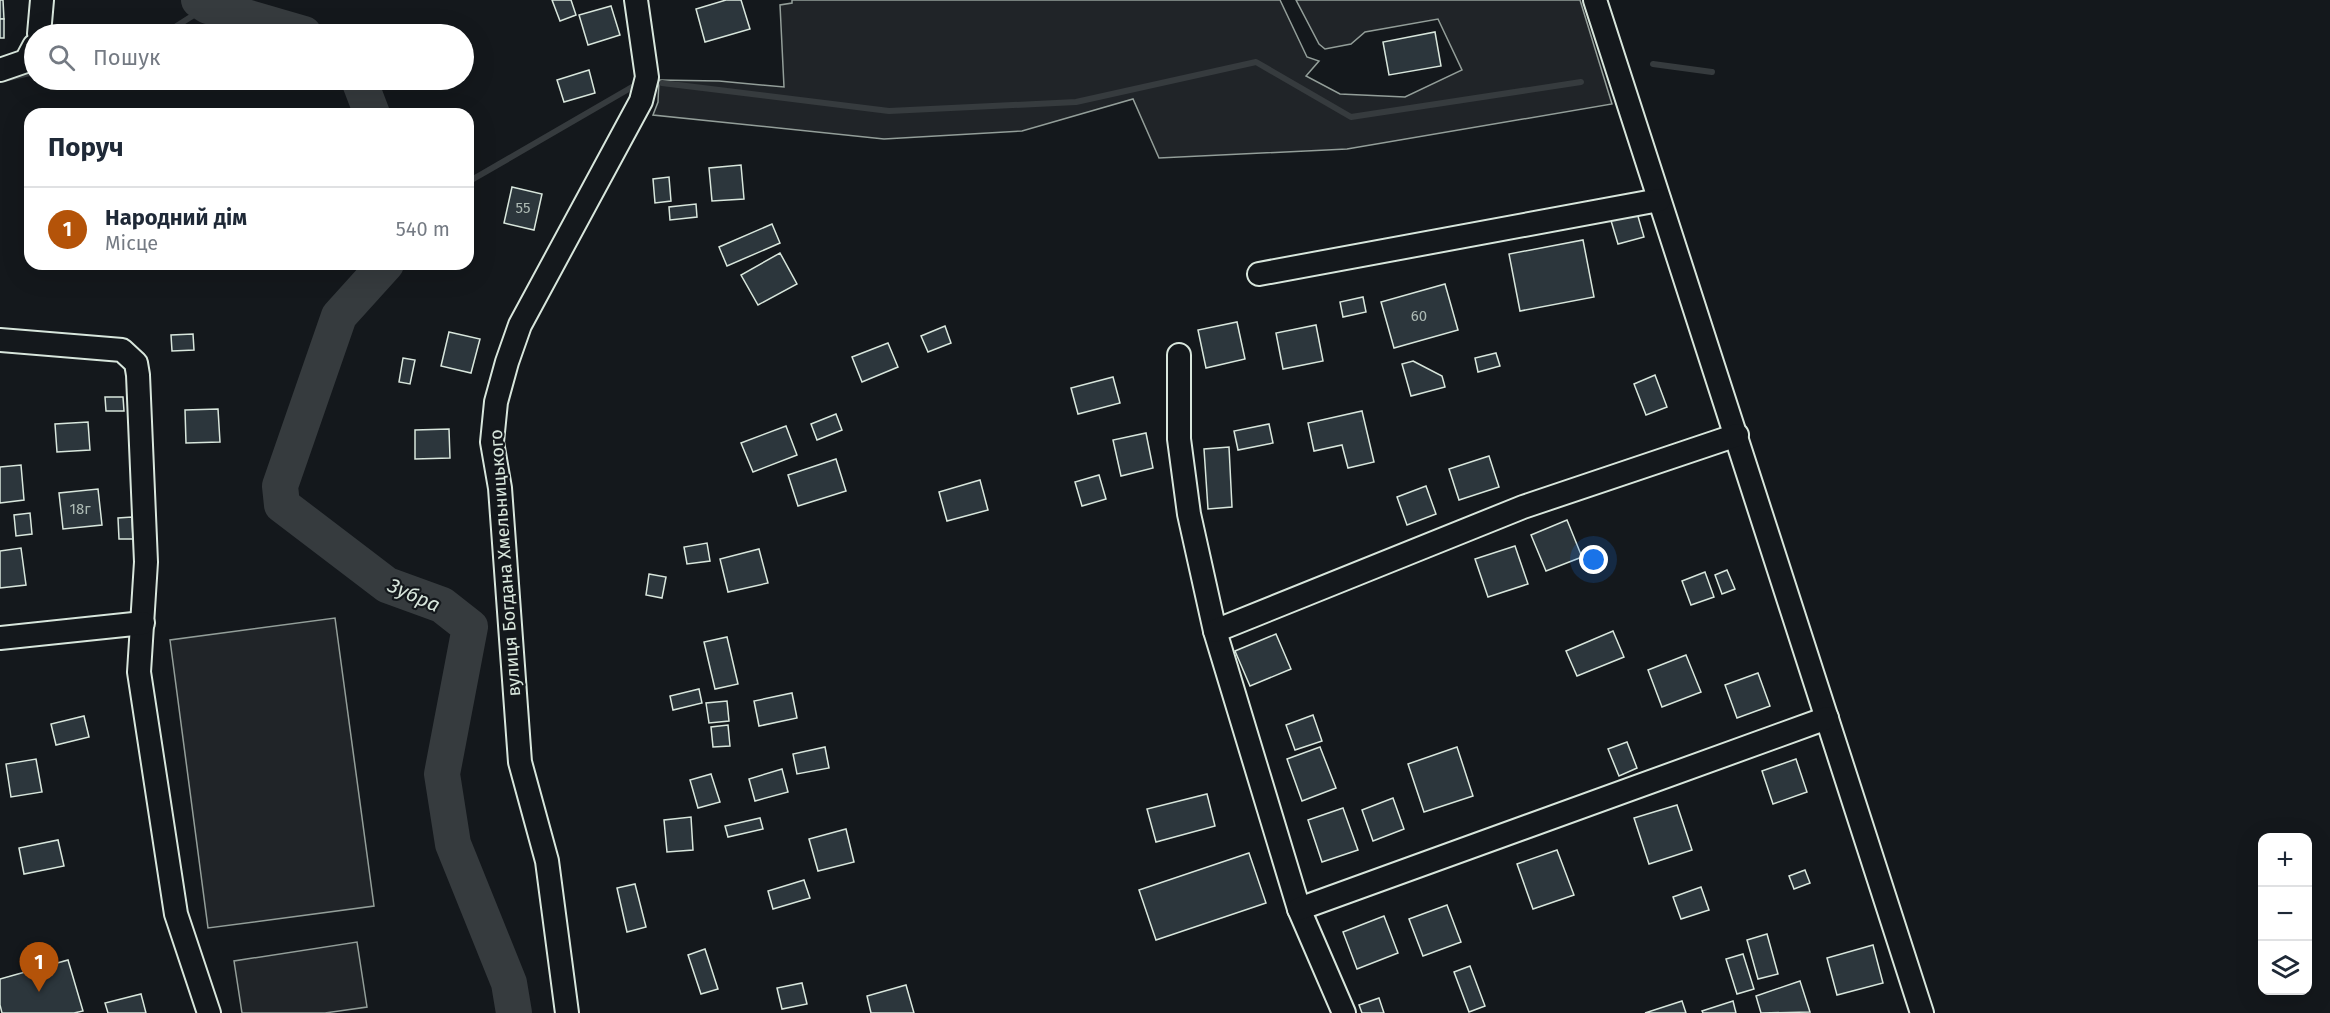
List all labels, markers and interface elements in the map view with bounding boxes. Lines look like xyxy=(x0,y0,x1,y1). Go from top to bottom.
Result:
search box xyxy=(24,24,474,90)
icon: search xyxy=(45,41,78,74)
text: Пошук xyxy=(93,44,160,71)
text: Поруч xyxy=(48,132,124,163)
house number: 55 xyxy=(516,199,530,217)
text: Народний дім xyxy=(105,204,247,231)
text: 1 xyxy=(63,217,72,241)
text: 540 m xyxy=(396,217,450,241)
text: Місце xyxy=(105,231,158,255)
house number: 60 xyxy=(1411,307,1427,325)
street label: вулиця Богдана Хмельницького xyxy=(485,429,525,697)
house number: 18г xyxy=(69,500,91,518)
your location xyxy=(1579,545,1608,574)
water label: Зубра xyxy=(383,573,444,617)
map controls xyxy=(2258,833,2312,995)
button: + xyxy=(2258,833,2312,887)
button: − xyxy=(2258,887,2312,941)
button: layers xyxy=(2258,941,2312,995)
pin: 1 xyxy=(20,942,58,992)

